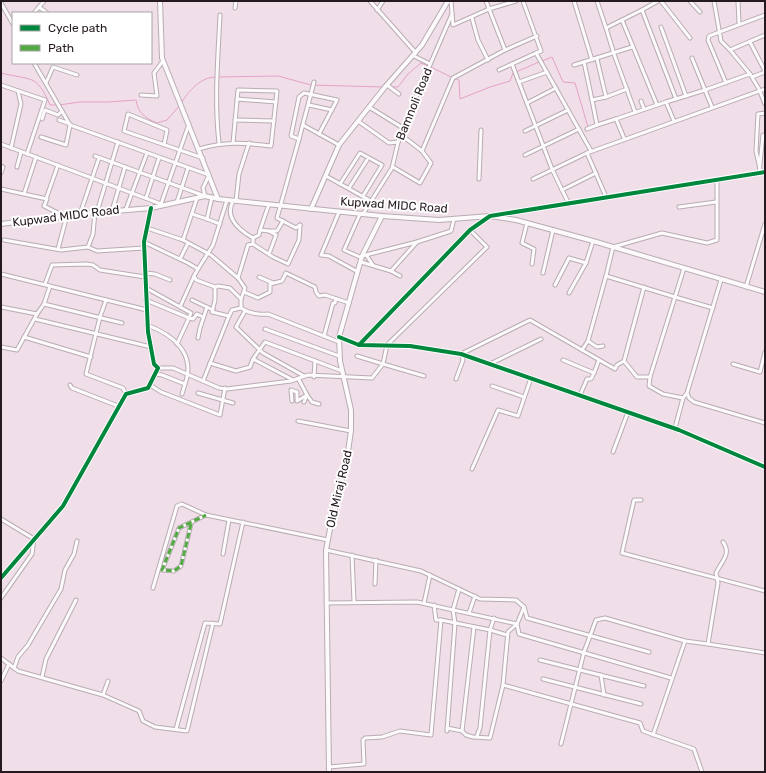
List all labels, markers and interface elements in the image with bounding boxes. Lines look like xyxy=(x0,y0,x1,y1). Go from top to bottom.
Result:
legend xyxy=(12,12,152,64)
text: Cycle path xyxy=(48,21,107,35)
text: Path xyxy=(48,41,74,55)
street label: Bamnoli Road xyxy=(393,66,435,142)
street label: Kupwad MIDC Road xyxy=(340,194,448,216)
street label: Kupwad MIDC Road xyxy=(12,202,120,230)
street label: Old Miraj Road xyxy=(323,449,355,529)

